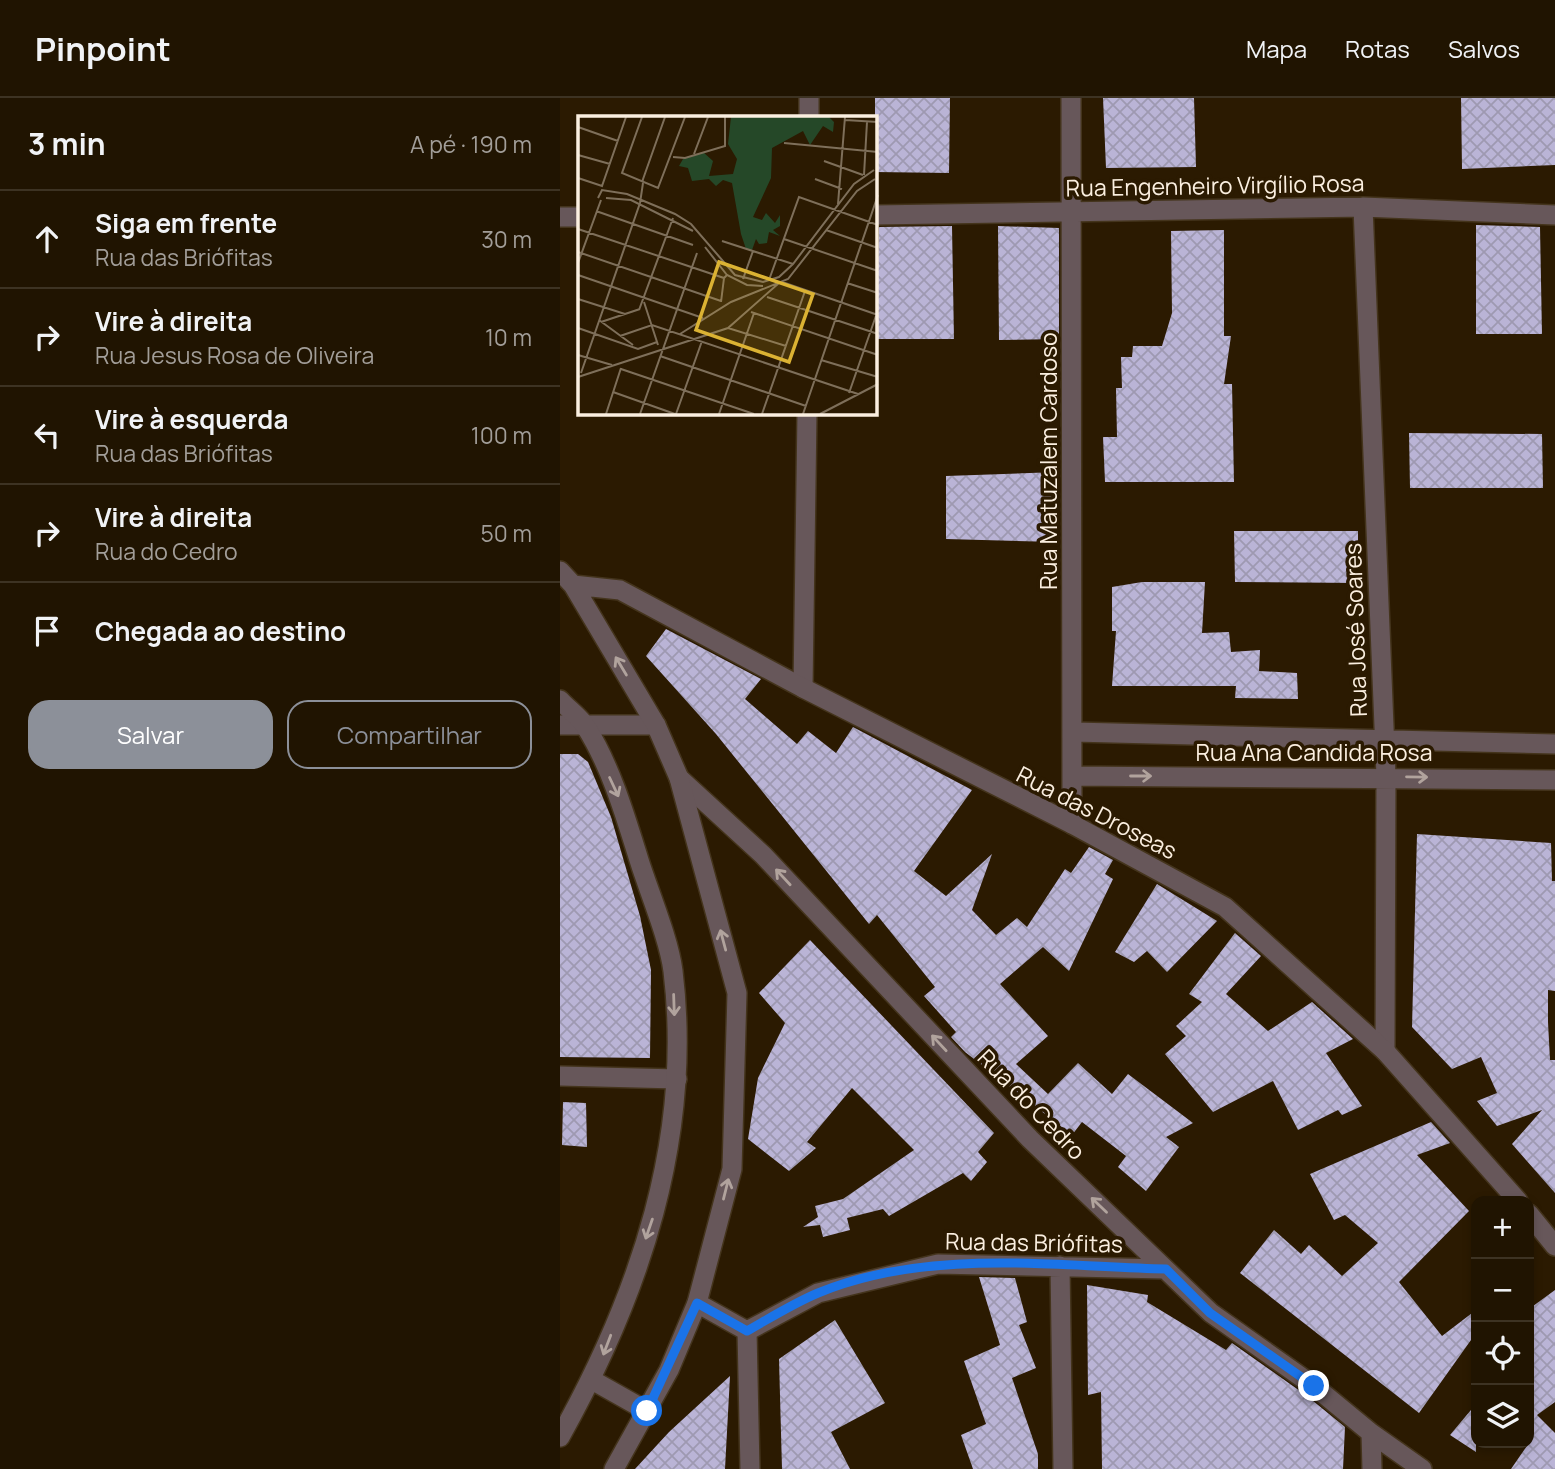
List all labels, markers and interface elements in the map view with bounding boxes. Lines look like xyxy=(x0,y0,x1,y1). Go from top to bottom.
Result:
text: Pinpoint xyxy=(35,26,171,71)
text: Mapa xyxy=(1246,32,1307,65)
text: Rotas xyxy=(1345,32,1410,65)
text: Salvos xyxy=(1448,32,1520,65)
inset map xyxy=(578,116,877,415)
text: 3 min xyxy=(28,123,106,164)
text: A pé · 190 m xyxy=(410,128,532,160)
street label: Rua Engenheiro Virgílio Rosa xyxy=(1065,166,1365,204)
text: Siga em frente xyxy=(95,205,277,241)
icon: ahead xyxy=(28,220,66,258)
text: 30 m xyxy=(481,223,532,255)
text: Rua das Briófitas xyxy=(95,241,273,273)
text: Vire à direita xyxy=(95,303,252,339)
icon: right xyxy=(28,318,66,356)
text: 10 m xyxy=(485,321,532,353)
street label: Rua Matuzalem Cardoso xyxy=(1032,332,1064,590)
text: Rua Jesus Rosa de Oliveira xyxy=(95,339,374,371)
text: Vire à esquerda xyxy=(95,401,288,437)
icon: left xyxy=(28,416,66,454)
text: 100 m xyxy=(471,419,532,451)
text: Rua das Briófitas xyxy=(95,437,273,469)
text: Vire à direita xyxy=(95,499,252,535)
icon: right xyxy=(28,514,66,552)
text: 50 m xyxy=(481,517,532,549)
text: Rua do Cedro xyxy=(95,535,238,567)
street label: Rua José Soares xyxy=(1336,543,1374,717)
icon: arrive xyxy=(28,612,66,650)
text: Chegada ao destino xyxy=(95,613,346,649)
one-way arrow xyxy=(614,657,628,677)
button: Salvar xyxy=(28,700,273,769)
button: Compartilhar xyxy=(287,700,532,769)
street label: Rua Ana Candida Rosa xyxy=(1196,736,1432,768)
street label: Rua das Droseas xyxy=(1011,758,1183,866)
one-way arrow xyxy=(1129,769,1152,783)
one-way arrow xyxy=(1405,770,1428,784)
one-way arrow xyxy=(608,776,621,797)
one-way arrow xyxy=(775,869,792,886)
one-way arrow xyxy=(715,929,728,951)
one-way arrow xyxy=(668,993,681,1016)
one-way arrow xyxy=(931,1035,948,1052)
street label: Rua do Cedro xyxy=(971,1042,1093,1166)
one-way arrow xyxy=(720,1178,733,1201)
map controls xyxy=(1471,1196,1534,1448)
button: + xyxy=(1471,1196,1534,1259)
one-way arrow xyxy=(1090,1197,1107,1214)
one-way arrow xyxy=(642,1218,654,1240)
street label: Rua das Briófitas xyxy=(945,1224,1123,1260)
button: − xyxy=(1471,1259,1534,1322)
button: locate xyxy=(1471,1322,1534,1385)
one-way arrow xyxy=(599,1334,612,1355)
route end xyxy=(1298,1370,1329,1401)
button: layers xyxy=(1471,1385,1534,1448)
route start xyxy=(631,1395,662,1426)

